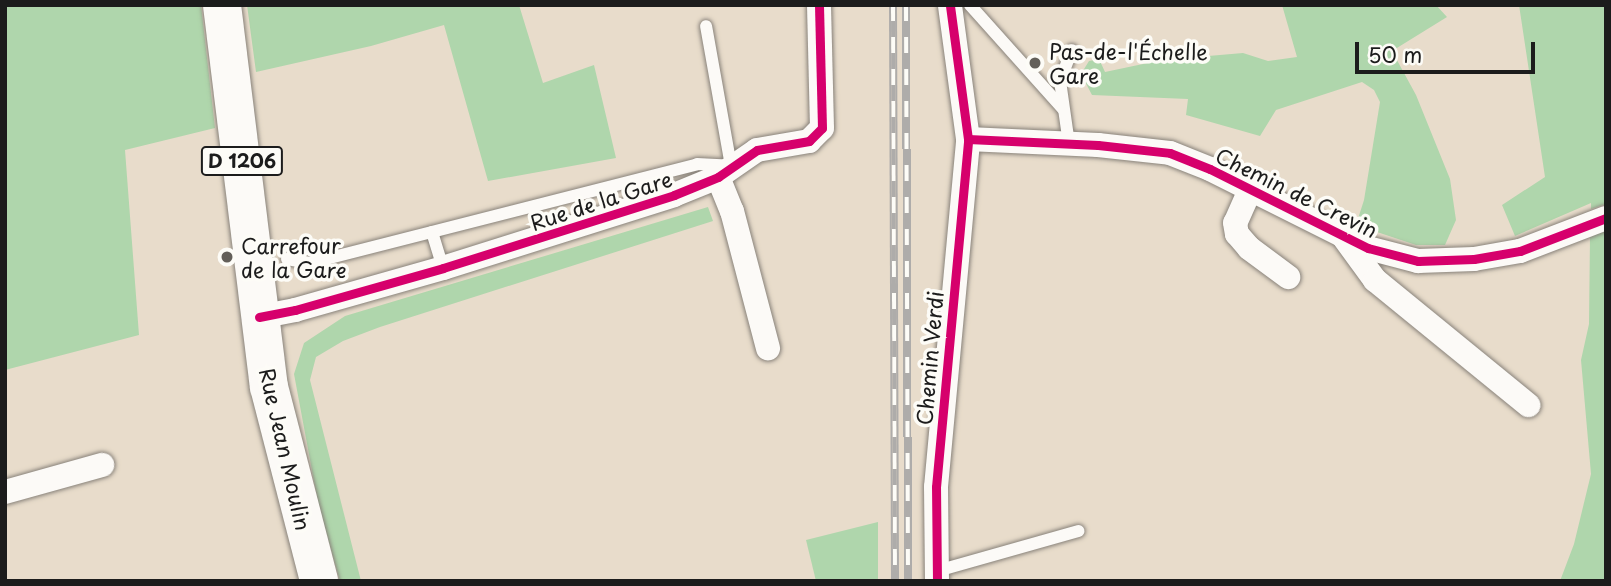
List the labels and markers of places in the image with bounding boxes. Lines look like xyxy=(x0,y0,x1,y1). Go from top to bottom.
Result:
place label: Pas-de-l'Échelle Gare xyxy=(1049,38,1208,88)
marker: Pas-de-l'Échelle Gare xyxy=(1027,55,1043,71)
place label: Carrefour de la Gare xyxy=(241,232,347,282)
marker: Carrefour de la Gare xyxy=(219,249,235,265)

